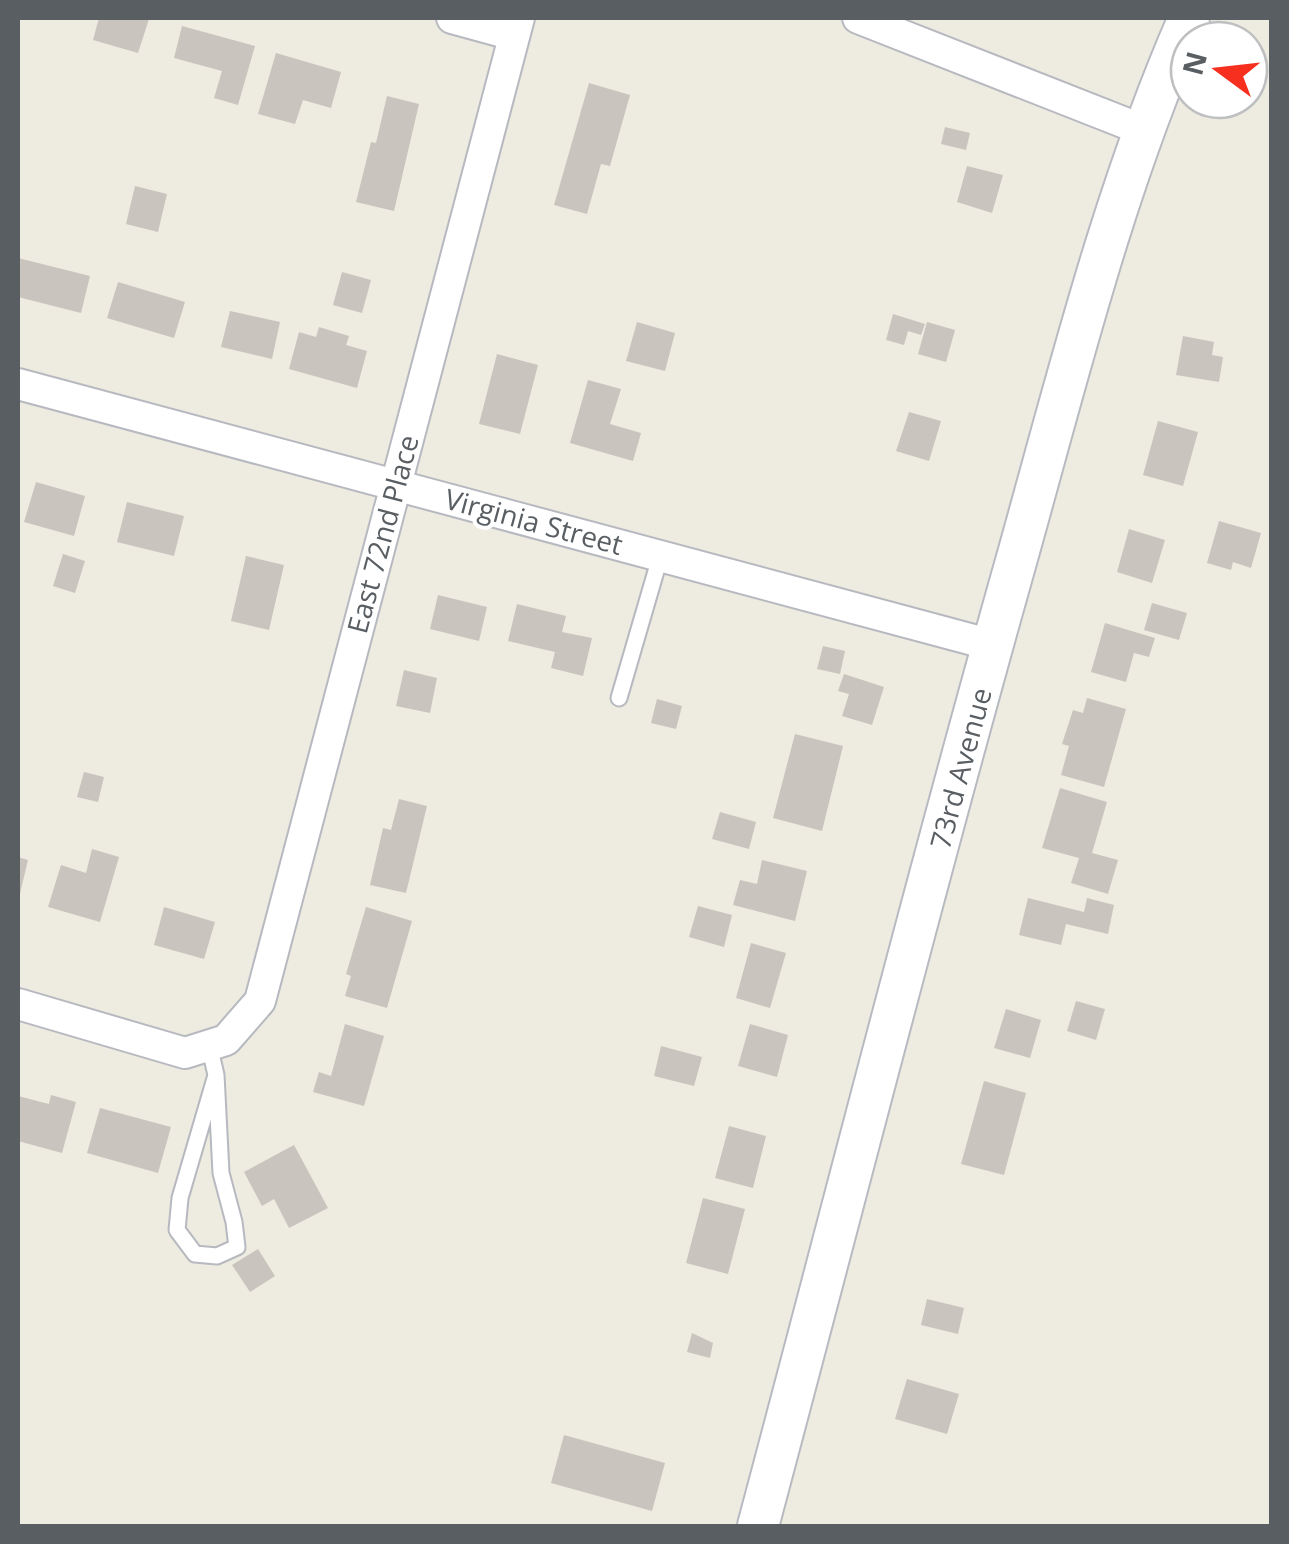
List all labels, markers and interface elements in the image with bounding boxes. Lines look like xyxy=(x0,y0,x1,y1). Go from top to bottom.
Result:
north arrow xyxy=(1169,20,1269,120)
text: N xyxy=(1173,47,1215,79)
street label: East 72nd Place xyxy=(337,431,427,637)
street label: Virginia Street xyxy=(441,479,627,563)
street label: 73rd Avenue xyxy=(920,683,1000,853)

